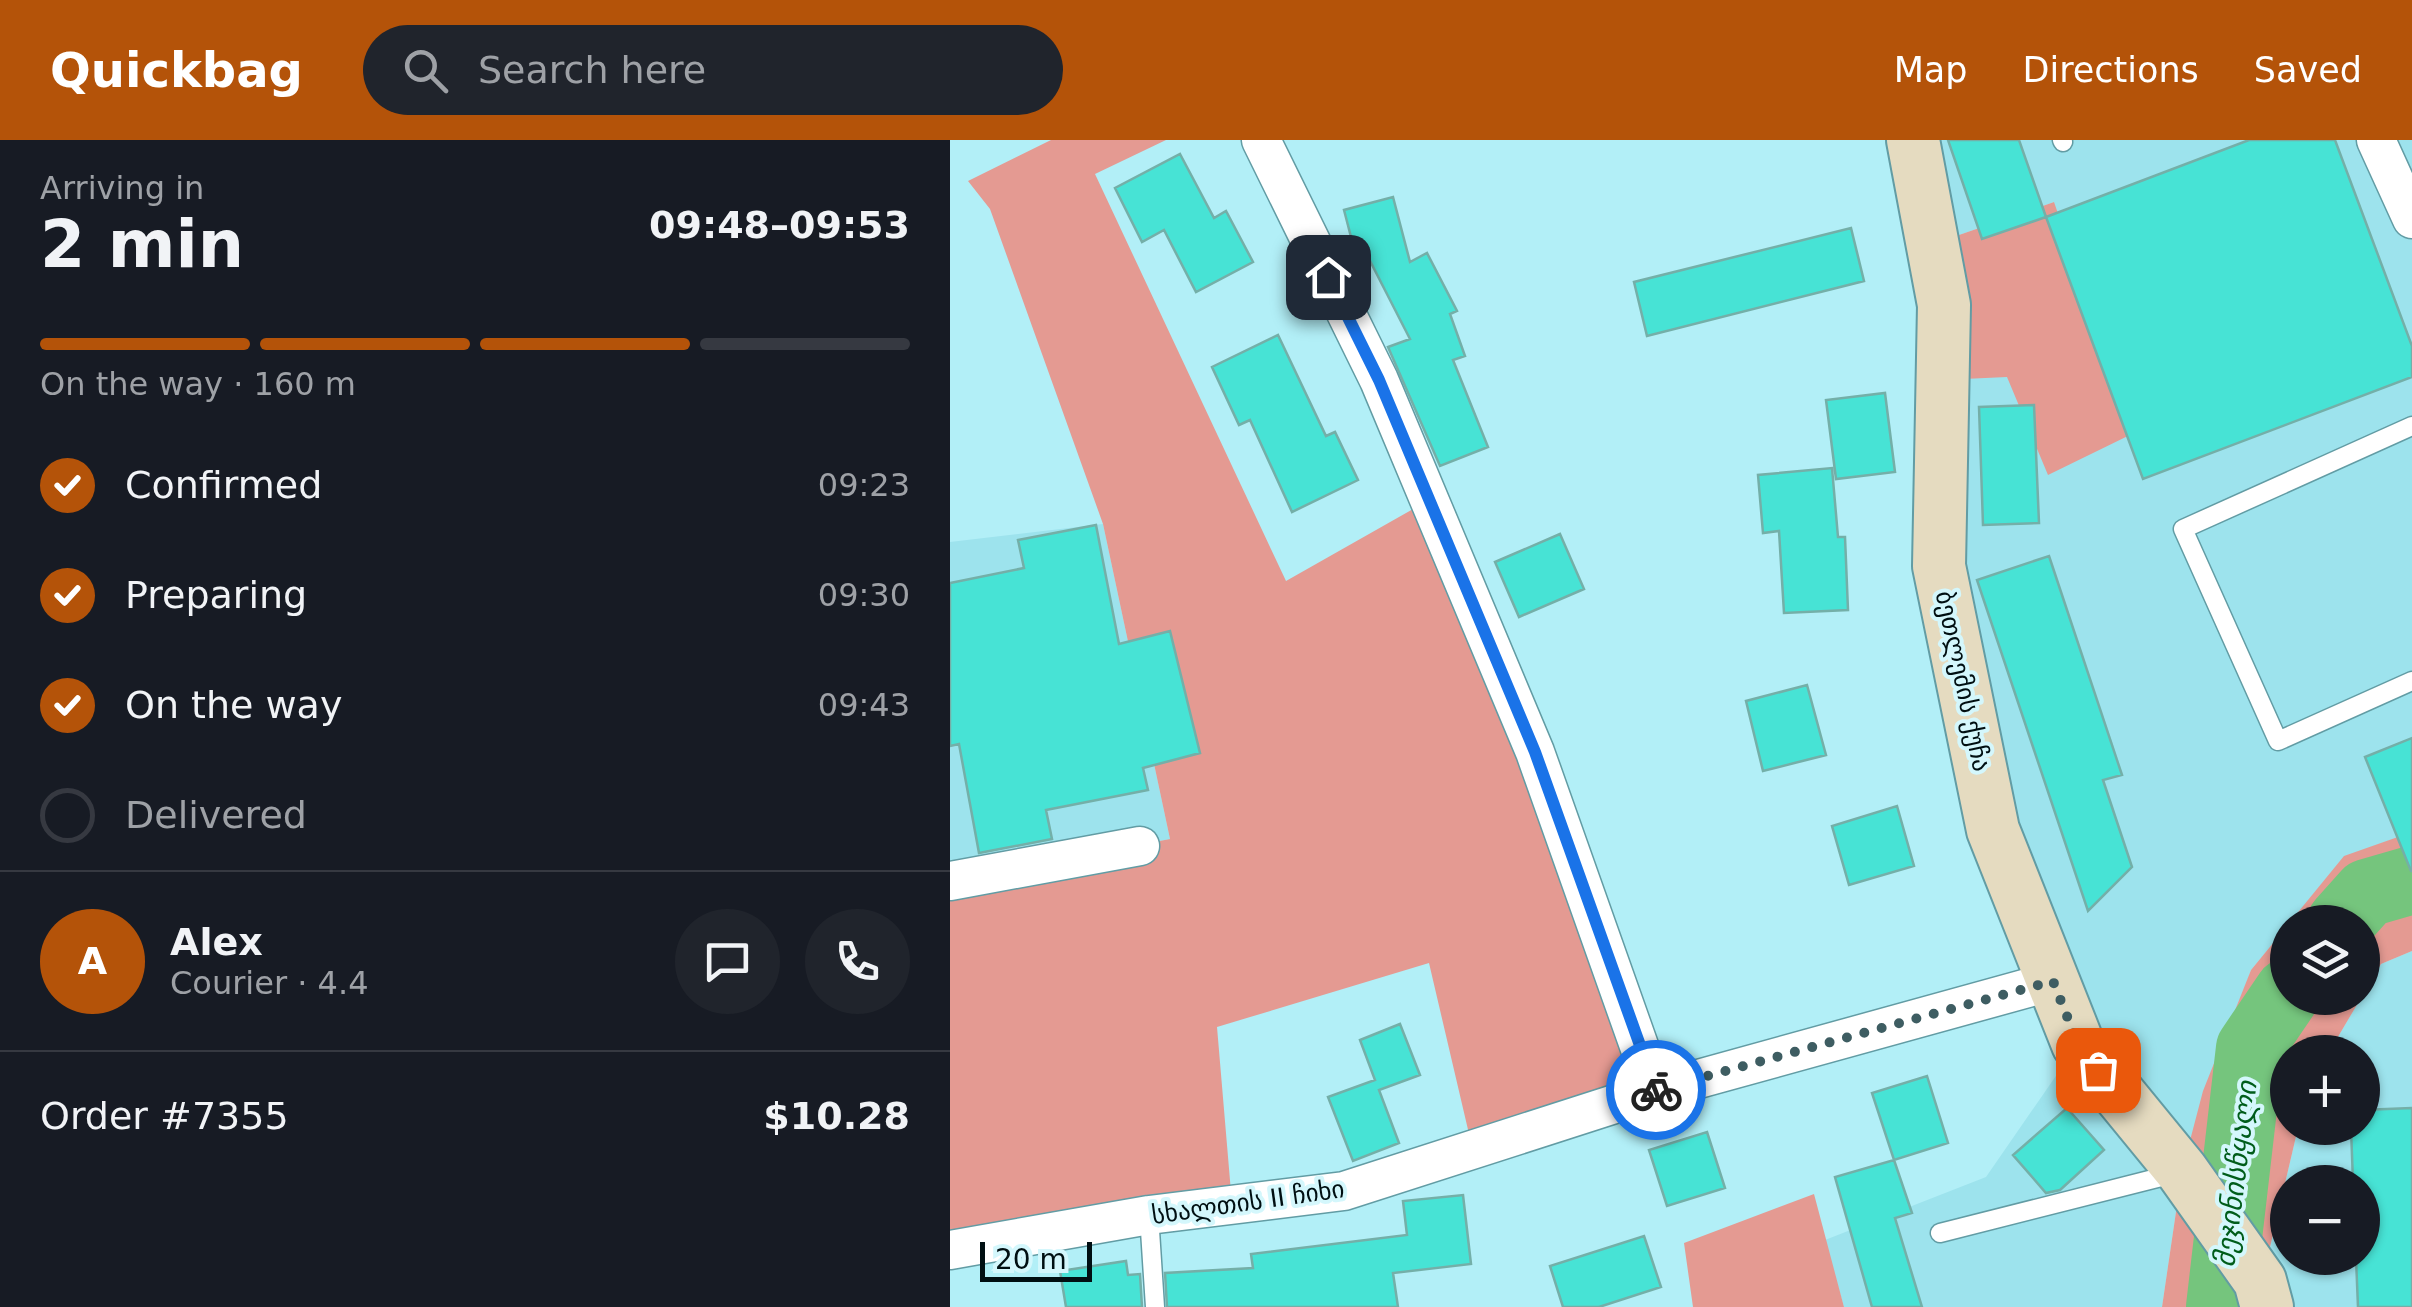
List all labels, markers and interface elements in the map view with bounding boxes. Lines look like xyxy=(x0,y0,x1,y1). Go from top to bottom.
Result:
search box xyxy=(363,25,1063,115)
text: Quickbag xyxy=(50,42,303,98)
icon: search xyxy=(398,43,453,98)
text: Search here xyxy=(478,48,706,92)
text: Map xyxy=(1894,50,1968,90)
text: Directions xyxy=(2023,50,2199,90)
text: Saved xyxy=(2254,50,2362,90)
text: Arriving in xyxy=(40,169,204,207)
text: 09:48–09:53 xyxy=(649,203,910,247)
text: 2 min xyxy=(40,207,244,282)
pin xyxy=(1286,235,1371,320)
icon: home xyxy=(1301,250,1356,305)
text: On the way · 160 m xyxy=(40,365,356,403)
icon: check xyxy=(40,458,95,513)
text: Confirmed xyxy=(125,463,322,507)
text: 09:23 xyxy=(818,466,910,504)
icon: check xyxy=(40,568,95,623)
text: Preparing xyxy=(125,573,307,617)
text: 09:30 xyxy=(818,576,910,614)
street label: ბეთლემის ქუჩა xyxy=(1930,588,1996,774)
icon: check xyxy=(40,678,95,733)
text: On the way xyxy=(125,683,342,727)
text: 09:43 xyxy=(818,686,910,724)
text: Delivered xyxy=(125,793,307,837)
map controls xyxy=(2270,905,2380,1275)
button: layers xyxy=(2270,905,2380,1015)
button: chat xyxy=(675,909,780,1014)
button: phone xyxy=(805,909,910,1014)
text: Alex xyxy=(170,920,263,964)
text: A xyxy=(78,939,107,983)
text: Courier · 4.4 xyxy=(170,964,369,1002)
pin xyxy=(2056,1028,2141,1113)
button: + xyxy=(2270,1035,2380,1145)
courier xyxy=(1606,1040,1706,1140)
icon: bag xyxy=(2071,1043,2126,1098)
icon: bike xyxy=(1629,1063,1684,1118)
water label: მეჯინისწყალი xyxy=(2208,1078,2264,1269)
text: Order #7355 xyxy=(40,1094,289,1138)
text: $10.28 xyxy=(763,1094,910,1138)
button: − xyxy=(2270,1165,2380,1275)
street label: სხალთის II ჩიხი xyxy=(1150,1174,1346,1230)
scale bar xyxy=(980,1237,1092,1282)
text: 20 m xyxy=(995,1243,1067,1276)

